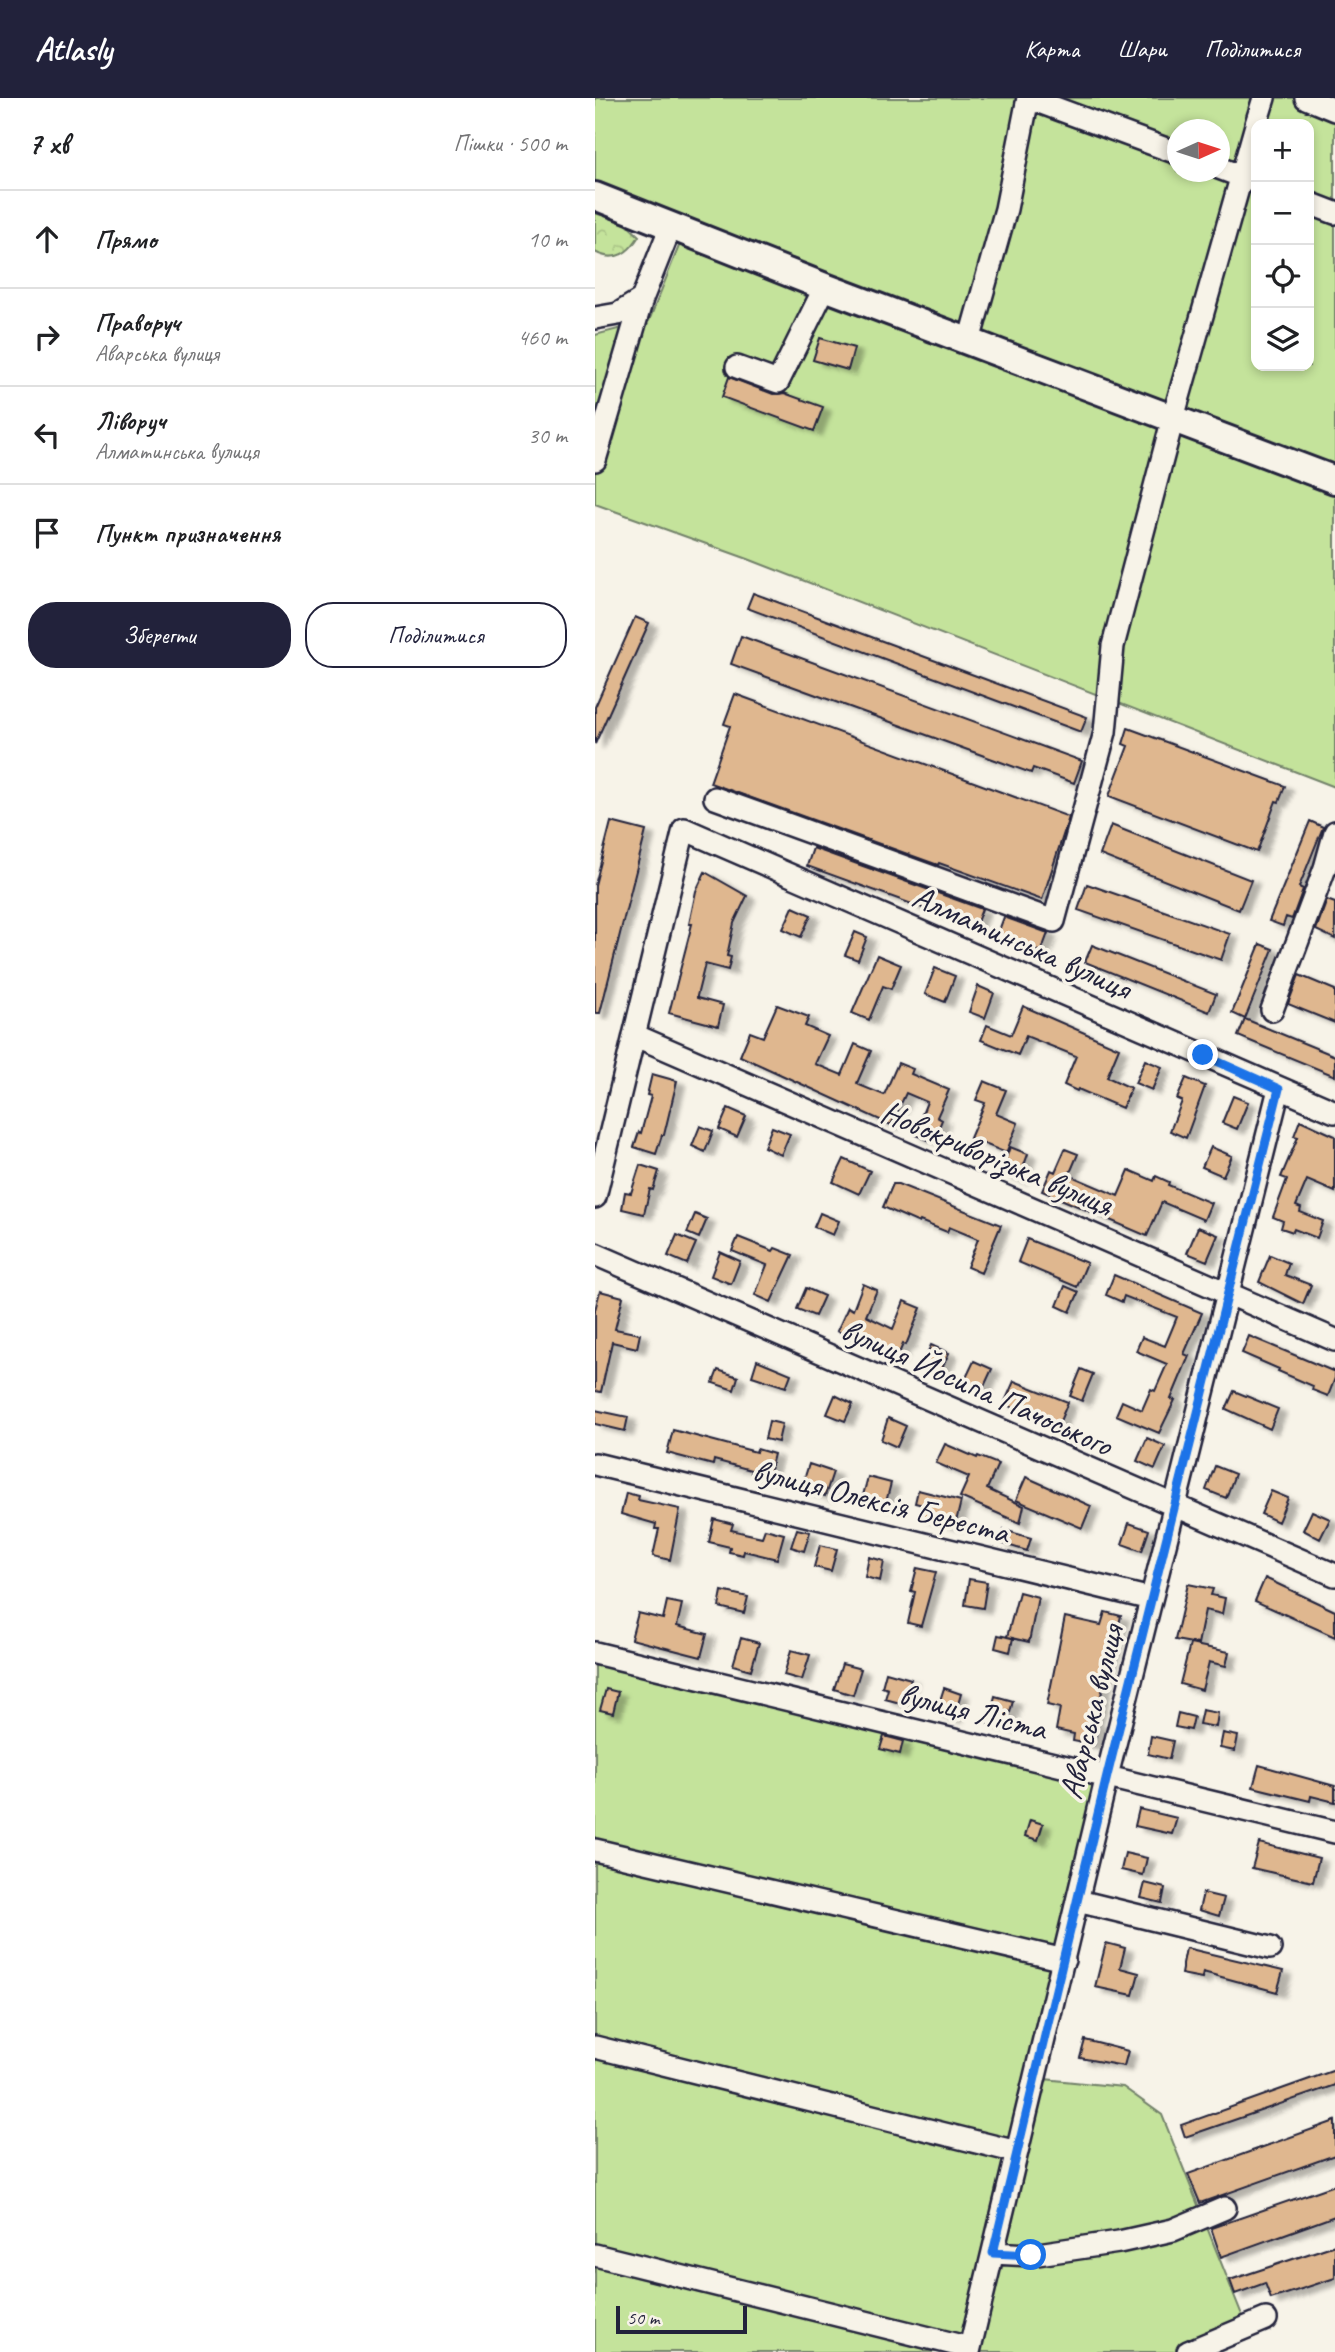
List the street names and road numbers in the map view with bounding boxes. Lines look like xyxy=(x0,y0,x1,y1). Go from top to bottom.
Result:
street label: Алматинська вулиця xyxy=(906,875,1140,1010)
street label: Новокриворізька вулиця xyxy=(875,1090,1120,1226)
street label: вулиця Йосипа Пачоського xyxy=(835,1308,1121,1467)
street label: вулиця Олексія Береста xyxy=(749,1449,1016,1554)
street label: Аварська вулиця xyxy=(1049,1618,1134,1803)
street label: вулиця Ліста xyxy=(895,1672,1054,1750)

